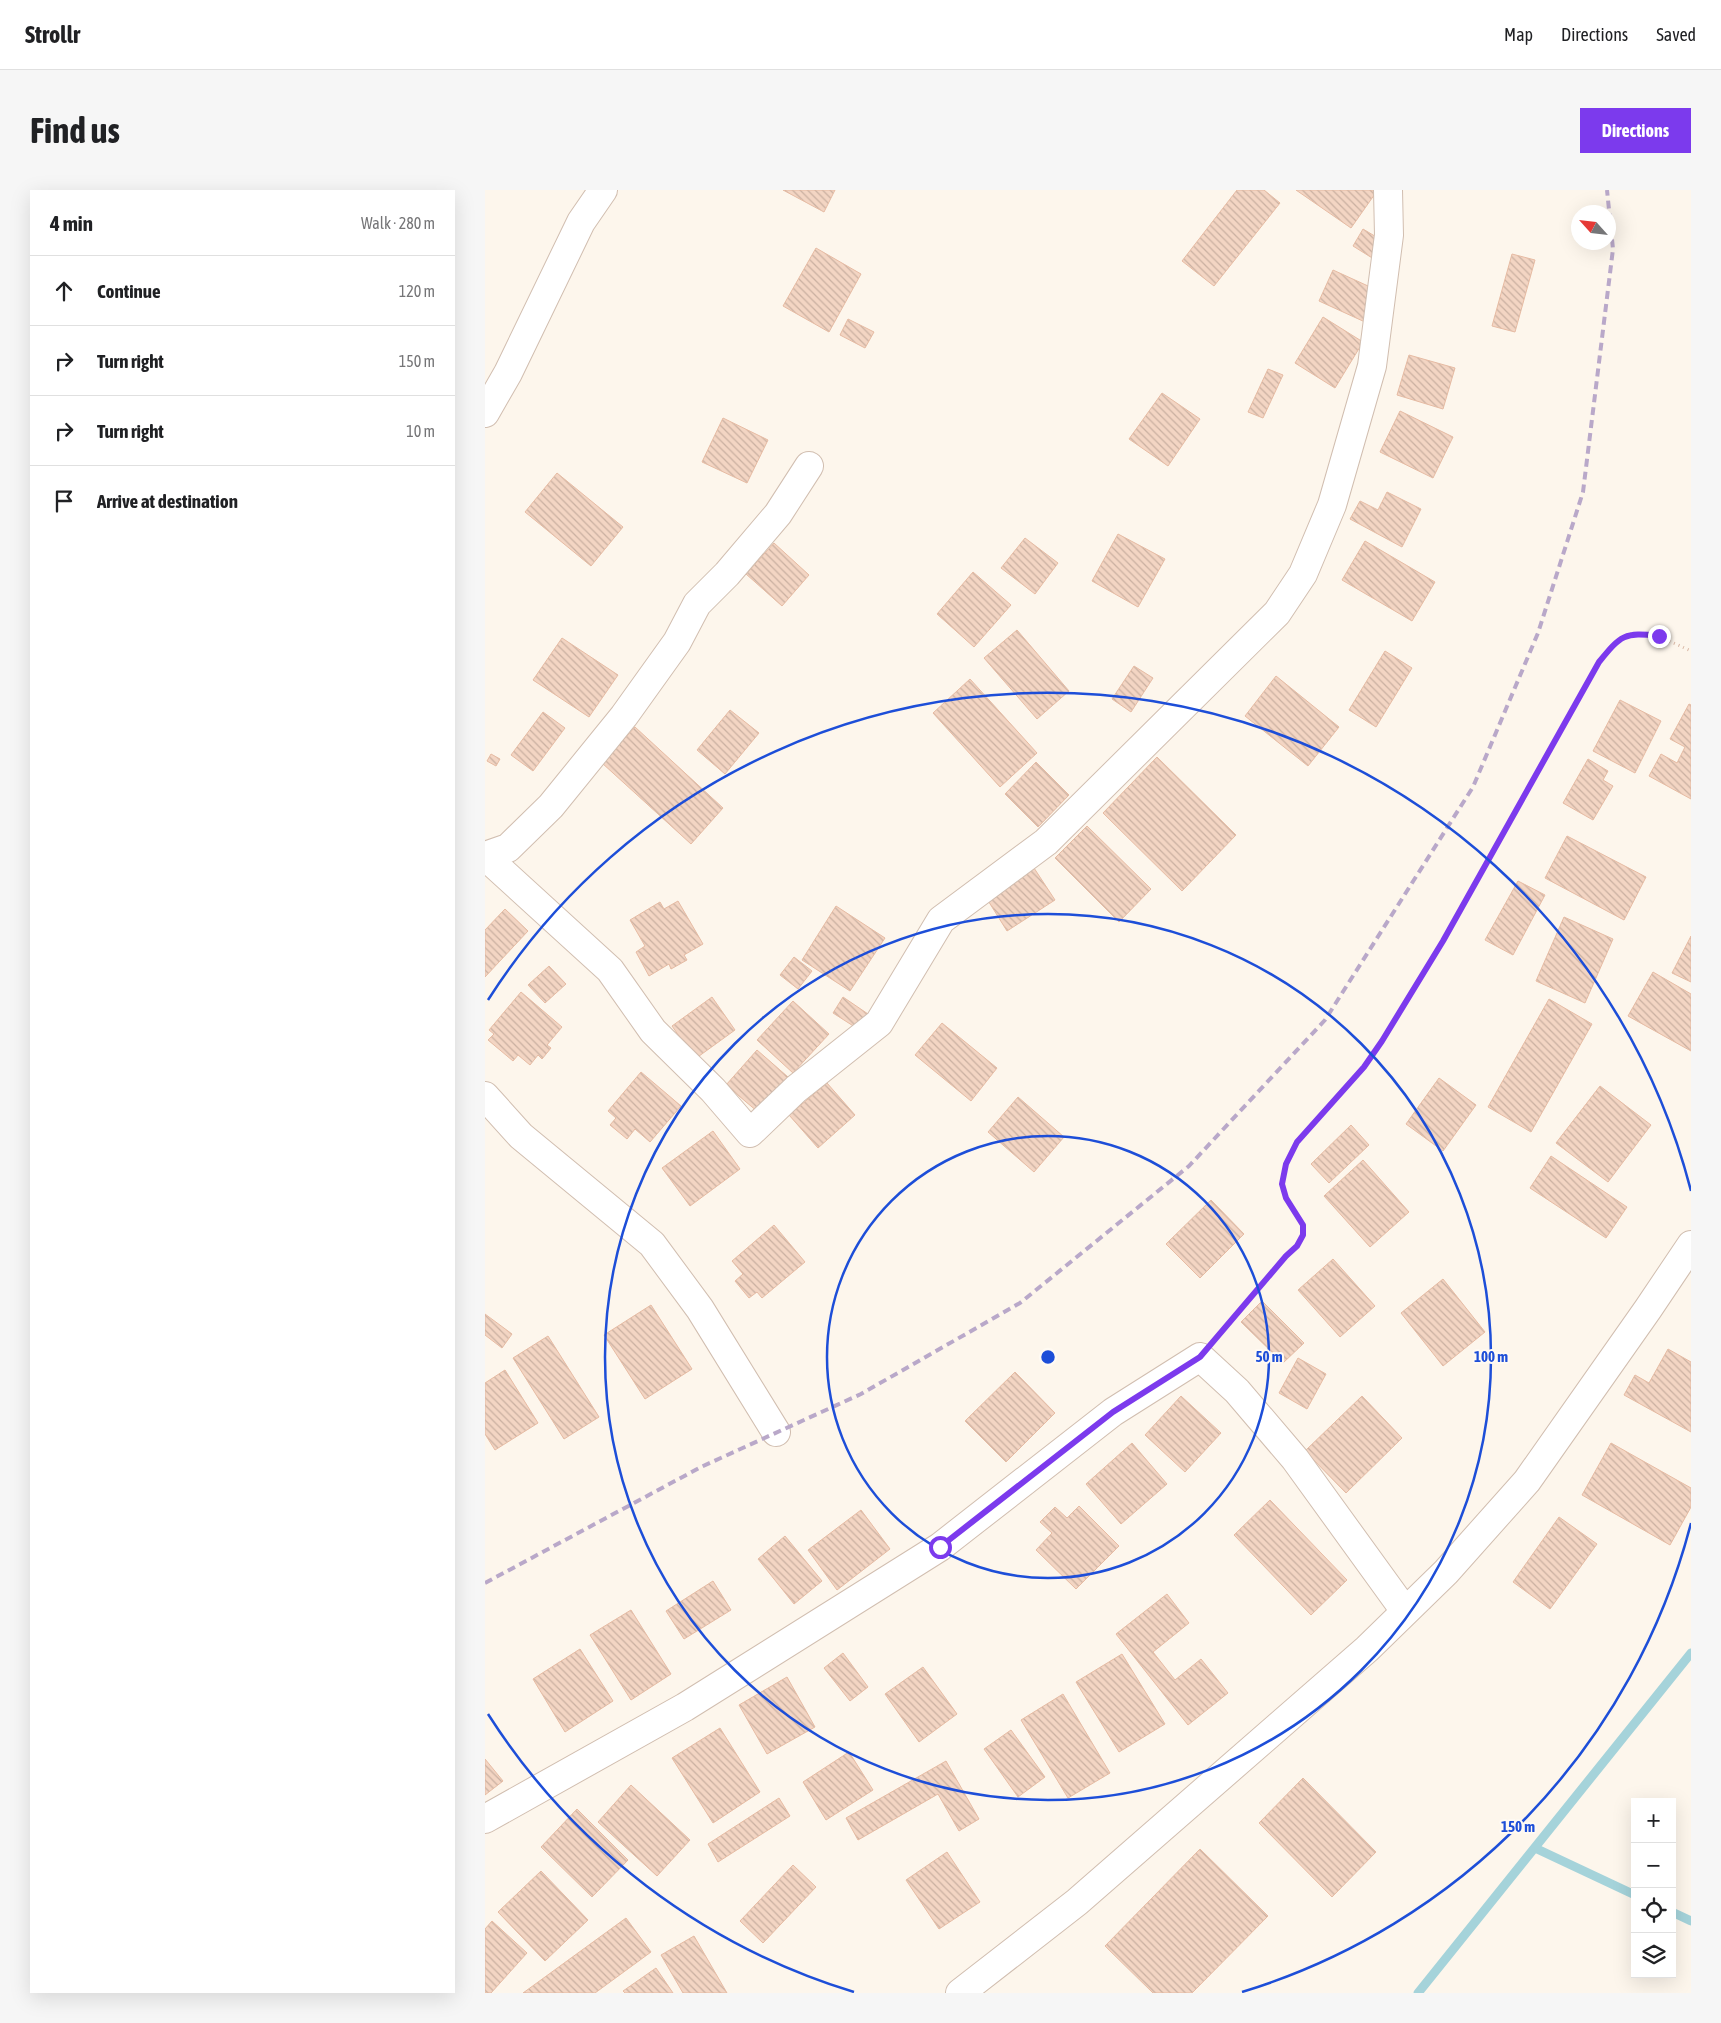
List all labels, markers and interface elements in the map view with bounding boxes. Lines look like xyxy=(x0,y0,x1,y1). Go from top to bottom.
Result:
text: Strollr xyxy=(25,21,80,48)
text: Map xyxy=(1504,24,1533,45)
text: Directions xyxy=(1561,24,1628,45)
text: Saved xyxy=(1656,24,1696,45)
button: Directions xyxy=(1580,108,1691,153)
text: Find us xyxy=(30,110,120,150)
north arrow xyxy=(1571,205,1616,250)
text: 4 min xyxy=(50,211,93,235)
text: Walk · 280 m xyxy=(361,214,435,232)
icon: ahead xyxy=(50,277,78,305)
text: Continue xyxy=(97,280,161,302)
text: 120 m xyxy=(399,282,435,300)
icon: right xyxy=(50,347,78,375)
text: Turn right xyxy=(97,350,164,372)
text: 150 m xyxy=(399,352,435,370)
icon: right xyxy=(50,417,78,445)
text: Turn right xyxy=(97,420,164,442)
text: 10 m xyxy=(406,422,435,440)
icon: arrive xyxy=(50,487,78,515)
text: Arrive at destination xyxy=(97,490,238,512)
route end xyxy=(1648,625,1671,648)
centre of rings xyxy=(1039,1348,1057,1366)
text: 50 m xyxy=(1256,1348,1283,1365)
text: 100 m xyxy=(1474,1348,1508,1365)
route start xyxy=(929,1536,952,1559)
map controls xyxy=(1631,1798,1676,1978)
button: + xyxy=(1631,1798,1676,1843)
text: 150 m xyxy=(1501,1818,1535,1835)
button: − xyxy=(1631,1843,1676,1888)
button: locate xyxy=(1631,1888,1676,1933)
button: layers xyxy=(1631,1933,1676,1978)

